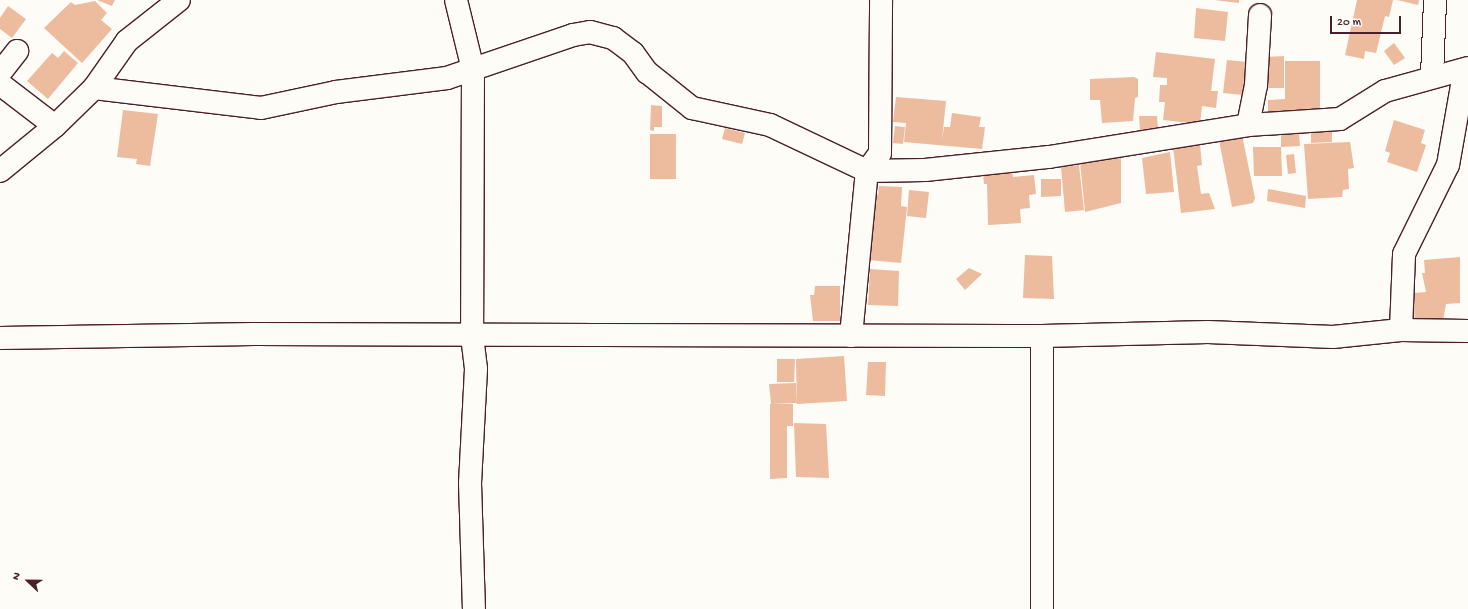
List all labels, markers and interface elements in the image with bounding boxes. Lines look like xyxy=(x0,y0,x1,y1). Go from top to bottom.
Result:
scale bar xyxy=(1332,8,1403,34)
text: 20 m xyxy=(1337,16,1361,30)
north arrow xyxy=(8,561,48,601)
text: N xyxy=(10,571,24,582)

